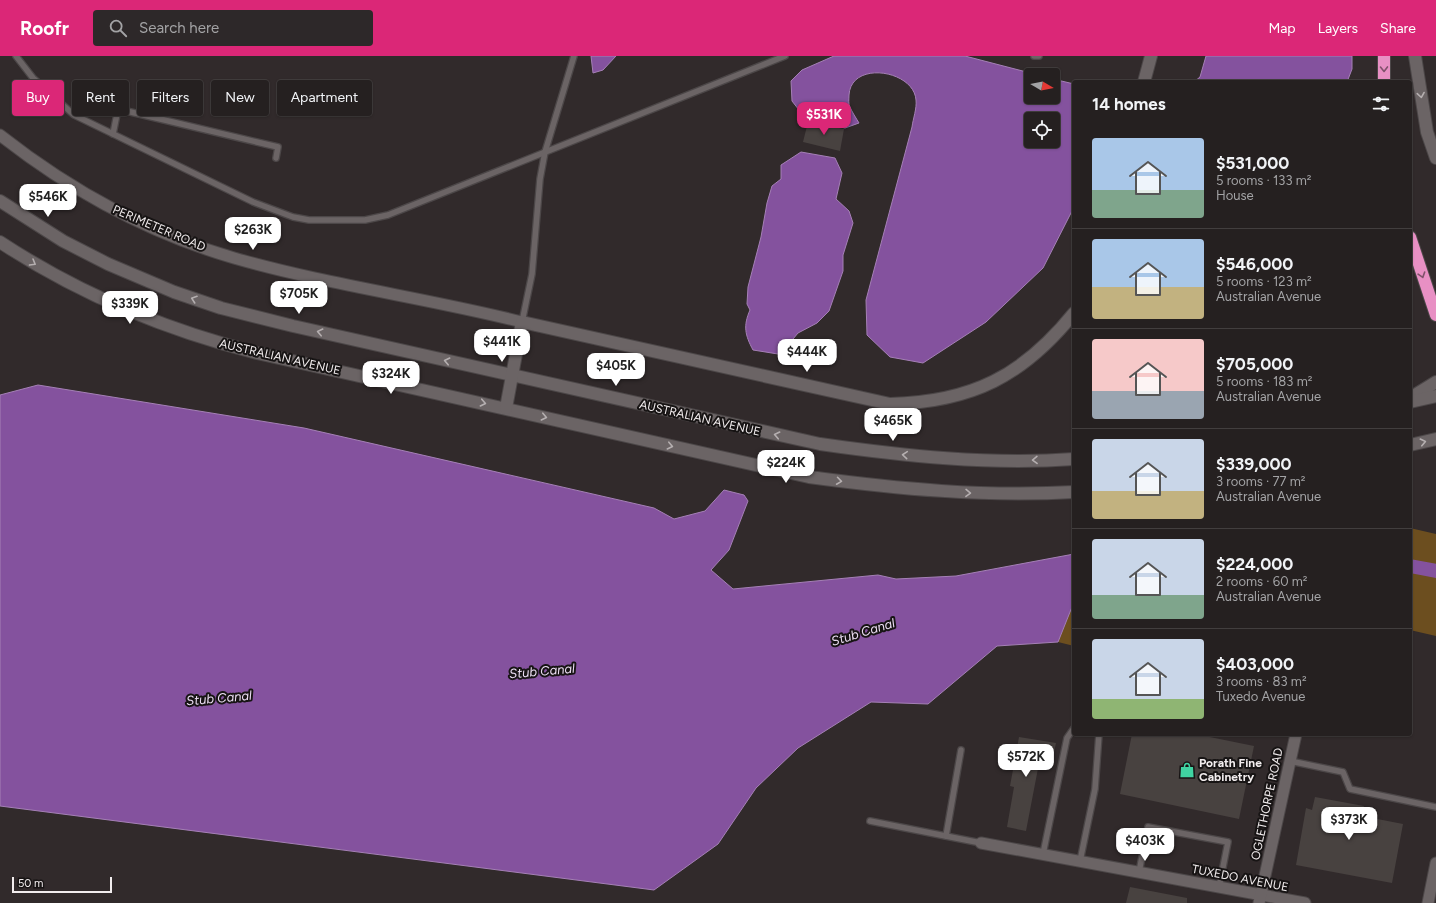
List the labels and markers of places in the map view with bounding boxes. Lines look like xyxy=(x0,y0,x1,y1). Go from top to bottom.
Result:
pin: $531K xyxy=(796,102,852,136)
pin: $546K xyxy=(20,184,76,218)
pin: $263K xyxy=(225,217,281,251)
pin: $705K xyxy=(271,281,327,315)
pin: $339K xyxy=(102,291,158,325)
pin: $441K xyxy=(474,329,530,363)
pin: $444K xyxy=(779,339,835,373)
pin: $405K xyxy=(588,353,644,387)
pin: $324K xyxy=(363,361,419,395)
pin: $465K xyxy=(865,408,921,442)
pin: $224K xyxy=(758,450,814,484)
pin: $572K xyxy=(998,744,1054,778)
place label: Porath Fine Cabinetry xyxy=(1199,756,1262,784)
shop icon: Porath Fine Cabinetry xyxy=(1178,761,1196,779)
pin: $373K xyxy=(1321,807,1377,841)
pin: $403K xyxy=(1117,828,1173,862)

